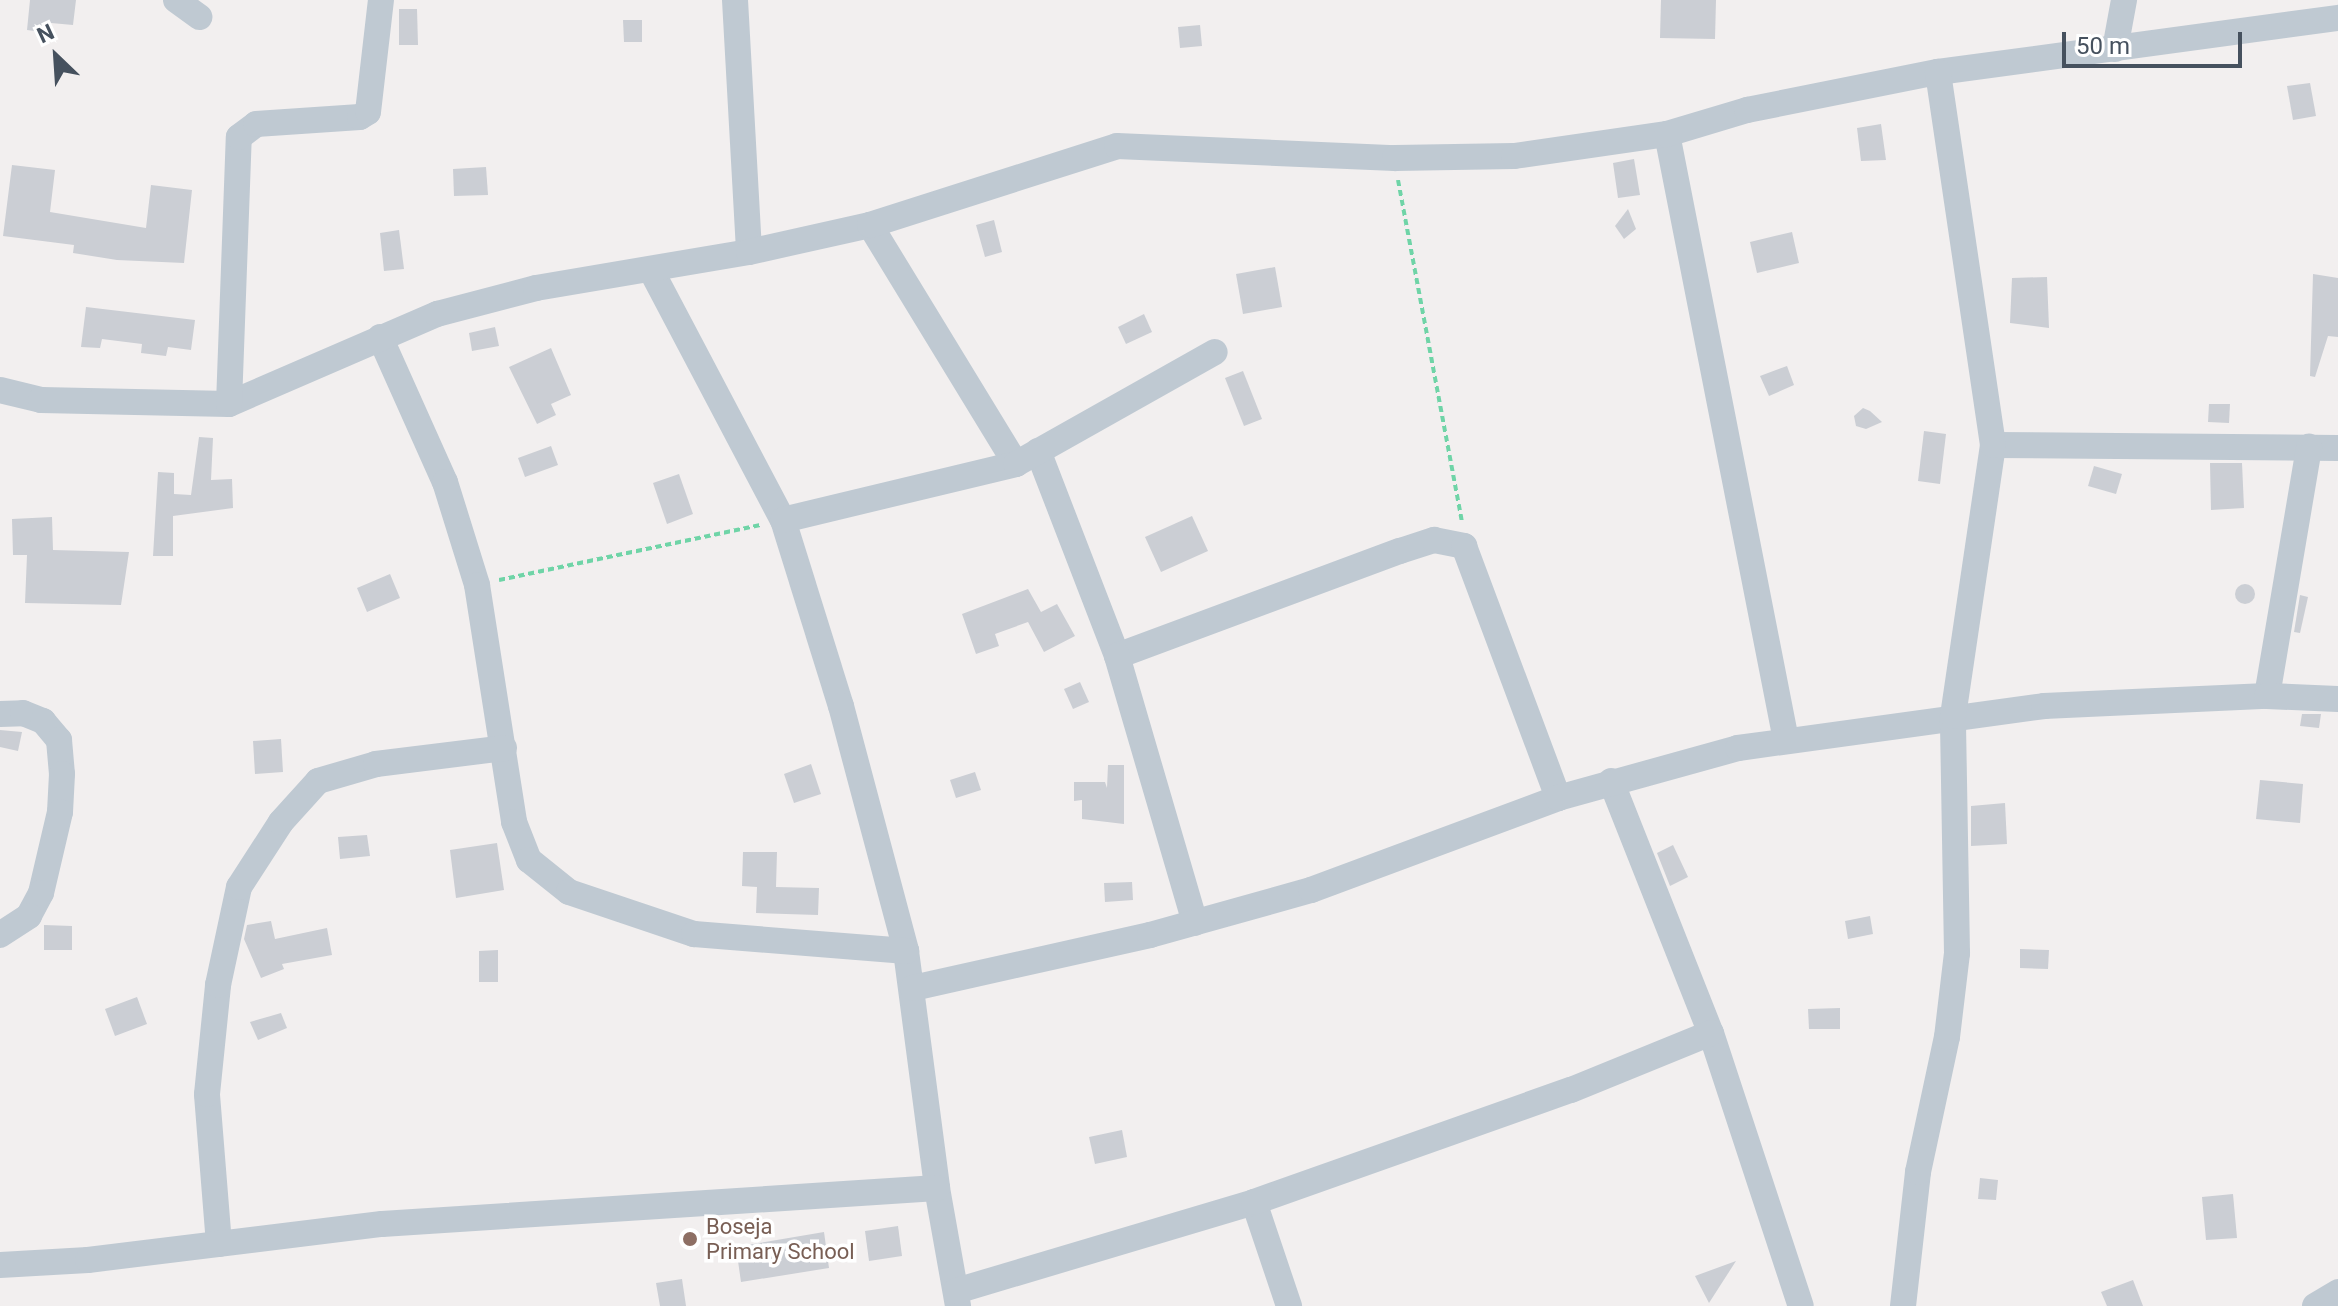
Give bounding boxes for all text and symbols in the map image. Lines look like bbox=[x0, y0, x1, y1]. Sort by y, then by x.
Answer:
north arrow bbox=[16, 16, 96, 96]
scale bar bbox=[2066, 16, 2246, 66]
text: N bbox=[33, 19, 58, 48]
text: 50 m bbox=[2076, 32, 2130, 60]
place label: Boseja Primary School bbox=[706, 1213, 855, 1264]
marker: Boseja Primary School bbox=[681, 1230, 699, 1248]

